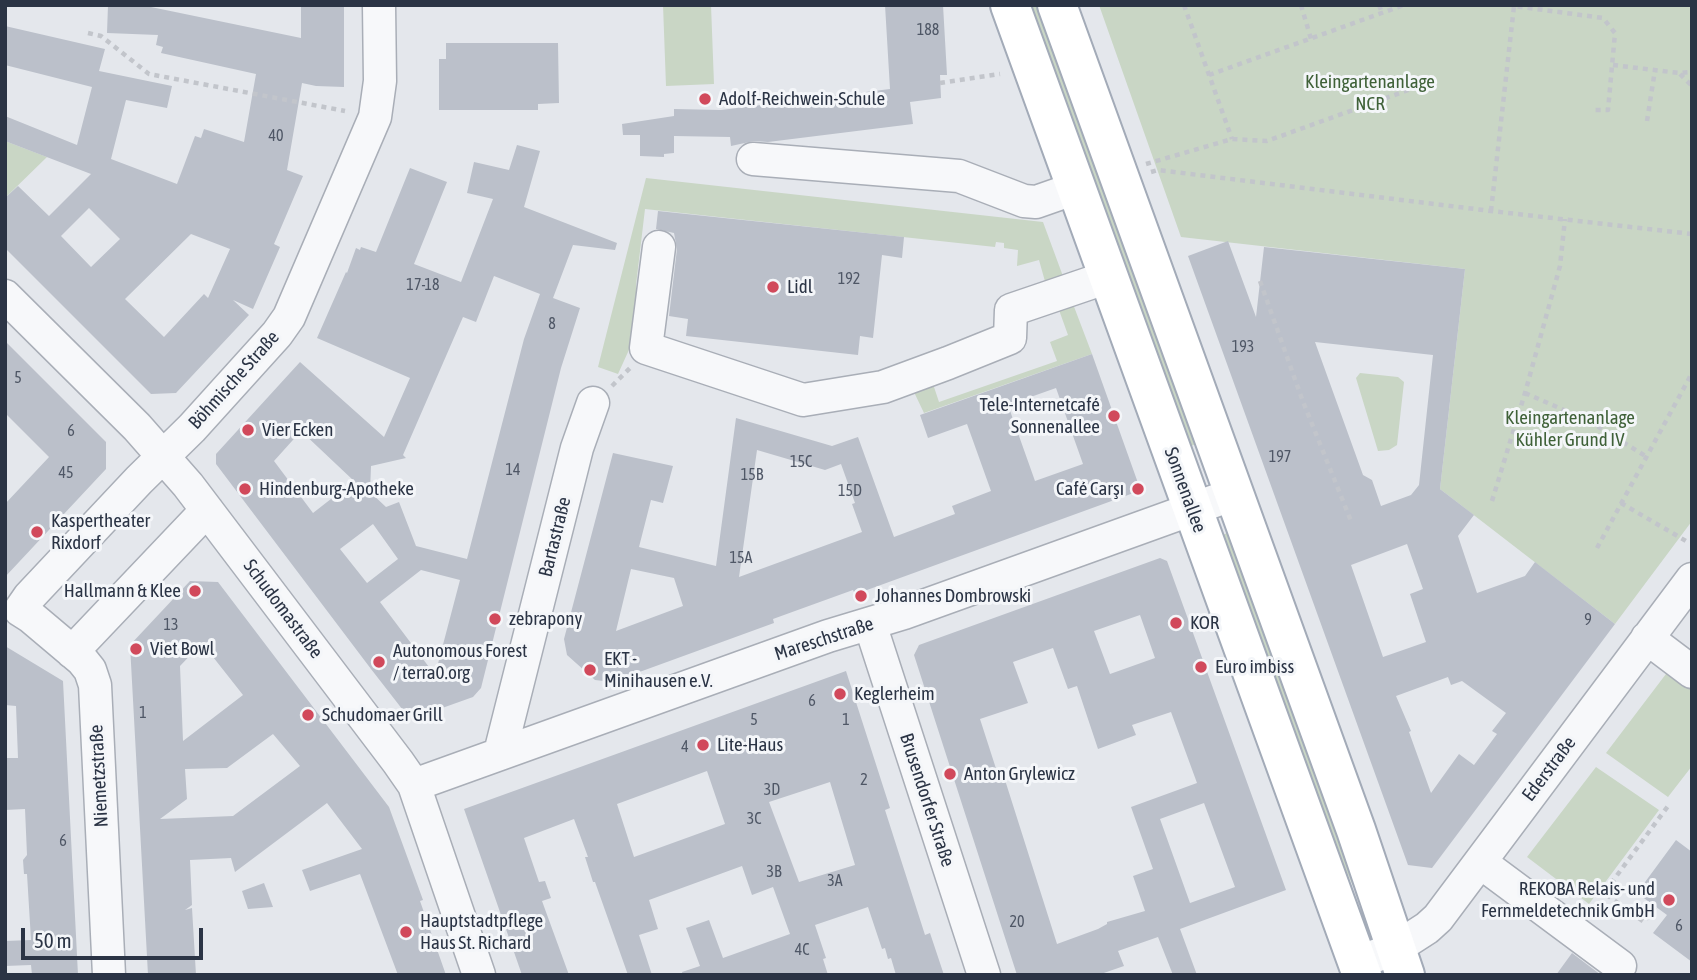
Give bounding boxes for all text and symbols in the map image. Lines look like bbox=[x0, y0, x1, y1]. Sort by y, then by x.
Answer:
house number: 188 bbox=[917, 20, 939, 40]
park label: Kleingartenanlage NCR bbox=[1305, 71, 1435, 115]
place label: Adolf-Reichwein-Schule bbox=[719, 88, 885, 110]
marker: Adolf-Reichwein-Schule bbox=[697, 91, 713, 107]
house number: 40 bbox=[268, 126, 284, 146]
house number: 192 bbox=[838, 269, 860, 289]
house number: 17-18 bbox=[406, 275, 440, 295]
place label: Lidl bbox=[787, 276, 813, 298]
marker: Lidl bbox=[765, 279, 781, 295]
house number: 8 bbox=[548, 314, 556, 334]
street label: Böhmische Straße bbox=[184, 326, 284, 434]
house number: 193 bbox=[1232, 337, 1254, 357]
house number: 5 bbox=[14, 368, 22, 388]
place label: Tele-Internetcafé Sonnenallee bbox=[980, 394, 1100, 438]
park label: Kleingartenanlage Kühler Grund IV bbox=[1505, 407, 1635, 451]
marker: Tele-Internetcafé Sonnenallee bbox=[1106, 408, 1122, 424]
place label: Vier Ecken bbox=[262, 419, 333, 441]
house number: 6 bbox=[67, 421, 75, 441]
marker: Vier Ecken bbox=[240, 422, 256, 438]
street label: Sonnenallee bbox=[1159, 444, 1211, 536]
house number: 197 bbox=[1269, 447, 1291, 467]
house number: 15C bbox=[790, 452, 812, 472]
house number: 14 bbox=[505, 460, 521, 480]
house number: 45 bbox=[58, 463, 74, 483]
house number: 15B bbox=[741, 465, 763, 485]
place label: Hindenburg-Apotheke bbox=[259, 478, 414, 500]
place label: Café Carşı bbox=[1056, 478, 1124, 500]
marker: Hindenburg-Apotheke bbox=[237, 481, 253, 497]
house number: 15D bbox=[838, 481, 862, 501]
marker: Café Carşı bbox=[1130, 481, 1146, 497]
street label: Bartastraße bbox=[534, 495, 576, 579]
place label: Kaspertheater Rixdorf bbox=[51, 510, 150, 554]
marker: Kaspertheater Rixdorf bbox=[29, 524, 45, 540]
house number: 15A bbox=[730, 548, 752, 568]
street label: Schudomastraße bbox=[238, 555, 328, 663]
place label: Hallmann & Klee bbox=[64, 580, 181, 602]
marker: Hallmann & Klee bbox=[187, 583, 203, 599]
place label: Johannes Dombrowski bbox=[875, 585, 1031, 607]
marker: Johannes Dombrowski bbox=[853, 588, 869, 604]
place label: zebrapony bbox=[509, 608, 582, 630]
house number: 9 bbox=[1584, 610, 1592, 630]
marker: zebrapony bbox=[487, 611, 503, 627]
street label: Mareschstraße bbox=[772, 612, 876, 666]
place label: KOR bbox=[1190, 612, 1219, 634]
house number: 13 bbox=[163, 615, 179, 635]
marker: KOR bbox=[1168, 615, 1184, 631]
place label: Viet Bowl bbox=[150, 638, 215, 660]
place label: Autonomous Forest / terra0.org bbox=[393, 640, 528, 684]
marker: Viet Bowl bbox=[128, 641, 144, 657]
place label: EKT - Minihausen e.V. bbox=[604, 648, 713, 692]
marker: Autonomous Forest / terra0.org bbox=[371, 654, 387, 670]
place label: Euro imbiss bbox=[1215, 656, 1294, 678]
marker: Euro imbiss bbox=[1193, 659, 1209, 675]
marker: EKT - Minihausen e.V. bbox=[582, 662, 598, 678]
place label: Keglerheim bbox=[854, 683, 935, 705]
marker: Keglerheim bbox=[832, 686, 848, 702]
house number: 6 bbox=[808, 691, 816, 711]
house number: 1 bbox=[139, 703, 147, 723]
place label: Schudomaer Grill bbox=[322, 704, 443, 726]
marker: Schudomaer Grill bbox=[300, 707, 316, 723]
house number: 5 bbox=[750, 710, 758, 730]
house number: 1 bbox=[842, 710, 850, 730]
street label: Niemetzstraße bbox=[85, 724, 113, 828]
street label: Brusendorfer Straße bbox=[895, 730, 959, 870]
street label: Ederstraße bbox=[1517, 732, 1581, 806]
place label: Lite-Haus bbox=[717, 734, 783, 756]
house number: 4 bbox=[681, 737, 689, 757]
marker: Lite-Haus bbox=[695, 737, 711, 753]
place label: Anton Grylewicz bbox=[964, 763, 1075, 785]
marker: Anton Grylewicz bbox=[942, 766, 958, 782]
house number: 2 bbox=[860, 770, 868, 790]
house number: 3D bbox=[764, 780, 780, 800]
house number: 3C bbox=[747, 809, 761, 829]
house number: 6 bbox=[59, 831, 67, 851]
house number: 3B bbox=[766, 862, 782, 882]
house number: 3A bbox=[827, 871, 843, 891]
place label: REKOBA Relais- und Fernmeldetechnik GmbH bbox=[1481, 878, 1655, 922]
marker: REKOBA Relais- und Fernmeldetechnik GmbH bbox=[1661, 892, 1677, 908]
place label: Hauptstadtpflege Haus St. Richard bbox=[420, 910, 543, 954]
house number: 20 bbox=[1009, 912, 1025, 932]
scale bar bbox=[24, 914, 206, 958]
house number: 6 bbox=[1675, 916, 1683, 936]
marker: Hauptstadtpflege Haus St. Richard bbox=[398, 924, 414, 940]
text: 50 m bbox=[34, 928, 72, 952]
house number: 4C bbox=[795, 940, 809, 960]

